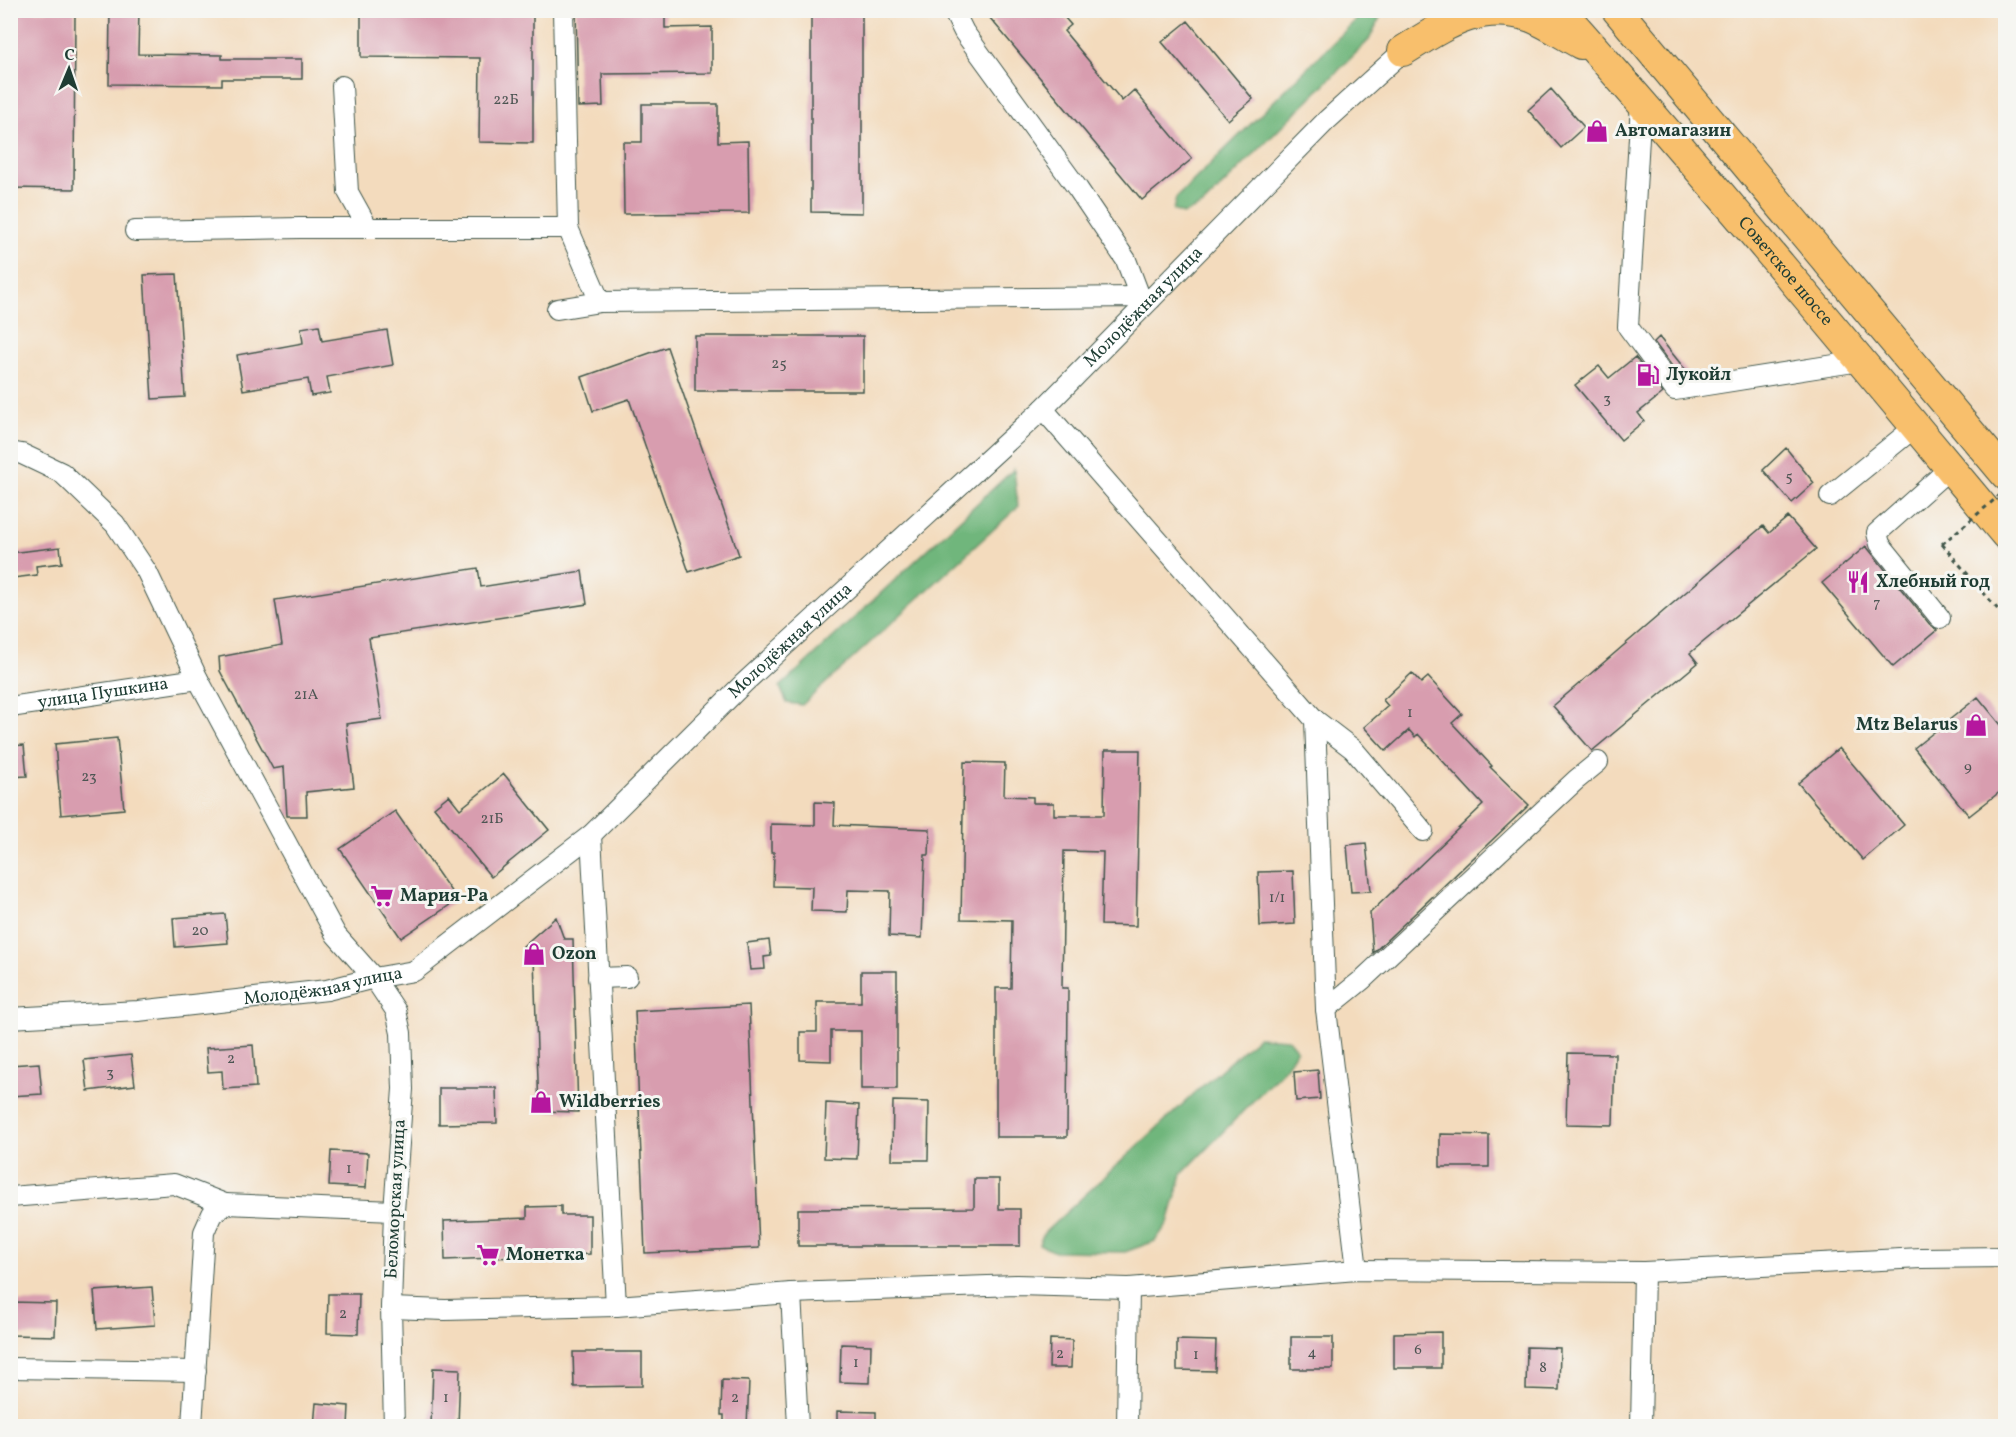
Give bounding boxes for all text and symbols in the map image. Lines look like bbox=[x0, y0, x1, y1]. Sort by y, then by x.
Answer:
north arrow bbox=[39, 39, 99, 99]
text: С bbox=[64, 45, 75, 67]
house number: 22Б bbox=[493, 90, 519, 111]
shop icon: Автомагазин bbox=[1584, 118, 1610, 144]
place label: Автомагазин bbox=[1615, 119, 1731, 144]
street label: Советское шоссе bbox=[1732, 211, 1839, 331]
street label: Молодёжная улица bbox=[1078, 241, 1209, 373]
house number: 25 bbox=[771, 354, 787, 375]
fuel station icon: Лукойл bbox=[1635, 362, 1661, 388]
place label: Лукойл bbox=[1666, 363, 1731, 388]
house number: 3 bbox=[1603, 389, 1611, 410]
house number: 5 bbox=[1785, 467, 1793, 488]
restaurant icon: Хлебный год bbox=[1845, 569, 1871, 595]
place label: Хлебный год bbox=[1876, 570, 1990, 595]
street label: Молодёжная улица bbox=[723, 577, 858, 704]
house number: 7 bbox=[1873, 593, 1881, 614]
street label: улица Пушкина bbox=[36, 671, 170, 715]
house number: 21А bbox=[294, 685, 319, 706]
house number: 1 bbox=[1407, 703, 1413, 724]
shop icon: Mtz Belarus bbox=[1963, 712, 1989, 738]
place label: Mtz Belarus bbox=[1856, 713, 1958, 738]
house number: 9 bbox=[1964, 757, 1972, 778]
house number: 23 bbox=[81, 767, 97, 788]
house number: 21Б bbox=[480, 809, 504, 830]
supermarket icon: Мария-Ра bbox=[369, 883, 395, 909]
place label: Мария-Ра bbox=[400, 884, 489, 909]
house number: 1/1 bbox=[1269, 888, 1285, 909]
house number: 20 bbox=[192, 921, 208, 942]
shop icon: Ozon bbox=[521, 941, 547, 967]
place label: Ozon bbox=[552, 942, 597, 967]
street label: Молодёжная улица bbox=[242, 961, 404, 1012]
house number: 2 bbox=[227, 1049, 235, 1070]
house number: 3 bbox=[106, 1063, 114, 1084]
shop icon: Wildberries bbox=[528, 1089, 554, 1115]
place label: Wildberries bbox=[559, 1090, 660, 1115]
street label: Беломорская улица bbox=[379, 1118, 413, 1280]
house number: 1 bbox=[346, 1159, 352, 1180]
supermarket icon: Монетка bbox=[475, 1242, 501, 1268]
place label: Монетка bbox=[506, 1243, 585, 1268]
house number: 2 bbox=[339, 1304, 347, 1325]
house number: 6 bbox=[1414, 1340, 1422, 1361]
house number: 4 bbox=[1308, 1343, 1317, 1364]
house number: 2 bbox=[1056, 1344, 1064, 1365]
house number: 1 bbox=[1193, 1345, 1199, 1366]
house number: 1 bbox=[853, 1353, 859, 1374]
house number: 8 bbox=[1539, 1358, 1547, 1379]
house number: 1 bbox=[443, 1388, 449, 1409]
house number: 2 bbox=[731, 1388, 739, 1409]

